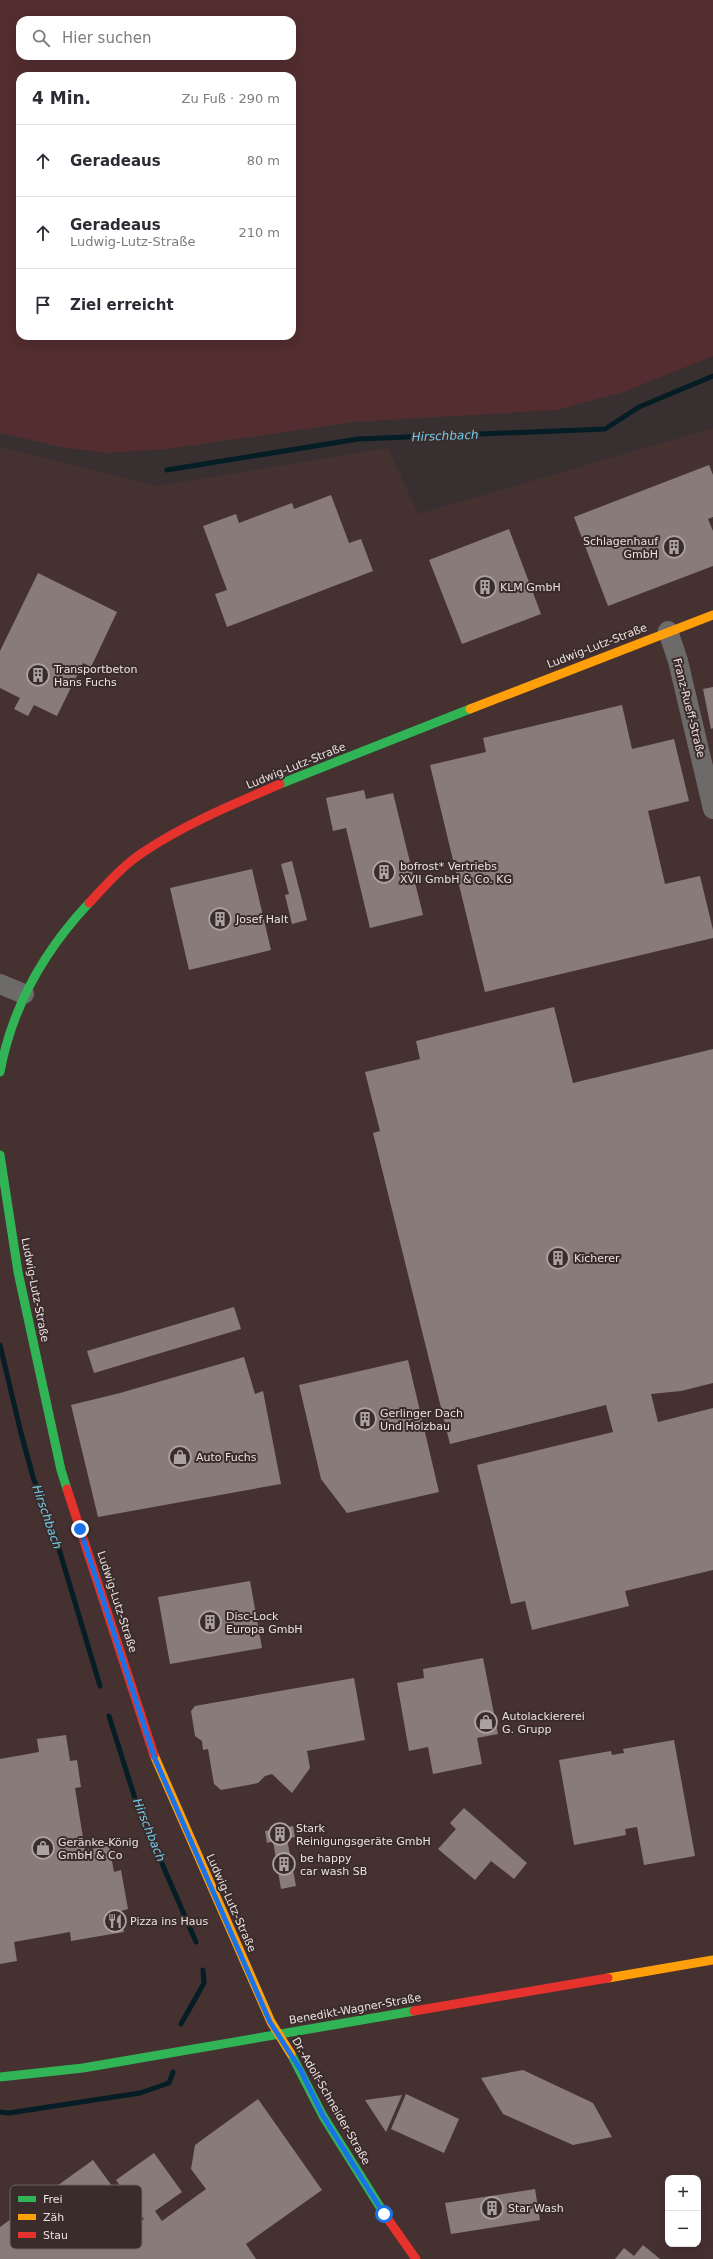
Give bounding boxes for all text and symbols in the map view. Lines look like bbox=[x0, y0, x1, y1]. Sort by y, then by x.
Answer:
search box bbox=[16, 16, 296, 60]
icon: search bbox=[30, 27, 52, 49]
text: Hier suchen bbox=[62, 29, 151, 47]
text: 4 Min. bbox=[32, 88, 91, 108]
text: Zu Fuß · 290 m bbox=[182, 91, 280, 106]
icon: ahead bbox=[32, 150, 54, 172]
text: Geradeaus bbox=[70, 152, 161, 170]
text: 80 m bbox=[247, 153, 280, 168]
text: Geradeaus bbox=[70, 216, 161, 234]
icon: ahead bbox=[32, 222, 54, 244]
text: 210 m bbox=[238, 225, 280, 240]
text: Ludwig-Lutz-Straße bbox=[70, 234, 195, 249]
icon: arrive bbox=[32, 294, 54, 316]
text: Ziel erreicht bbox=[70, 296, 174, 314]
water label: Hirschbach bbox=[411, 428, 479, 444]
building icon: Schlagenhauf GmbH bbox=[661, 534, 687, 560]
place label: Schlagenhauf GmbH bbox=[583, 535, 659, 561]
building icon: KLM GmbH bbox=[472, 574, 498, 600]
place label: KLM GmbH bbox=[500, 581, 561, 594]
street label: Ludwig-Lutz-Straße bbox=[545, 621, 649, 671]
street label: Franz-Rueff-Straße bbox=[670, 657, 708, 759]
building icon: Transportbeton Hans Fuchs bbox=[25, 662, 51, 688]
place label: Transportbeton Hans Fuchs bbox=[53, 663, 137, 689]
street label: Ludwig-Lutz-Straße bbox=[244, 740, 348, 792]
building icon: bofrost* Vertriebs XVII GmbH & Co. KG bbox=[371, 859, 397, 885]
place label: bofrost* Vertriebs XVII GmbH & Co. KG bbox=[400, 860, 512, 886]
building icon: Josef Halt bbox=[207, 906, 233, 932]
place label: Josef Halt bbox=[235, 913, 289, 926]
street label: Ludwig-Lutz-Straße bbox=[18, 1237, 52, 1344]
building icon: Kicherer bbox=[545, 1245, 571, 1271]
place label: Kicherer bbox=[574, 1252, 620, 1265]
building icon: Gerlinger Dach Und Holzbau bbox=[352, 1406, 378, 1432]
place label: Gerlinger Dach Und Holzbau bbox=[380, 1407, 463, 1433]
shop icon: Auto Fuchs bbox=[167, 1444, 193, 1470]
place label: Auto Fuchs bbox=[196, 1451, 257, 1464]
water label: Hirschbach bbox=[29, 1483, 65, 1551]
route end bbox=[71, 1520, 89, 1538]
street label: Ludwig-Lutz-Straße bbox=[94, 1550, 140, 1655]
building icon: Disc-Lock Europa GmbH bbox=[197, 1609, 223, 1635]
place label: Disc-Lock Europa GmbH bbox=[226, 1610, 303, 1636]
shop icon: Autolackiererei G. Grupp bbox=[473, 1709, 499, 1735]
place label: Autolackiererei G. Grupp bbox=[502, 1710, 585, 1736]
water label: Hirschbach bbox=[130, 1796, 168, 1864]
building icon: Stark Reinigungsgeräte GmbH bbox=[267, 1821, 293, 1847]
place label: Stark Reinigungsgeräte GmbH bbox=[296, 1822, 431, 1848]
shop icon: Geränke-König GmbH & Co bbox=[30, 1835, 56, 1861]
place label: Geränke-König GmbH & Co bbox=[58, 1836, 139, 1862]
building icon: be happy car wash SB bbox=[271, 1851, 297, 1877]
street label: Ludwig-Lutz-Straße bbox=[203, 1852, 259, 1954]
place label: be happy car wash SB bbox=[300, 1852, 367, 1878]
restaurant icon: Pizza ins Haus bbox=[102, 1908, 128, 1934]
place label: Pizza ins Haus bbox=[130, 1915, 208, 1928]
street label: Benedikt-Wagner-Straße bbox=[288, 1991, 422, 2027]
street label: Dr.-Adolf-Schneider-Straße bbox=[289, 2035, 373, 2167]
map controls bbox=[665, 2175, 701, 2247]
button: + bbox=[665, 2175, 701, 2211]
legend bbox=[10, 2185, 142, 2249]
text: Frei bbox=[43, 2193, 63, 2206]
building icon: Star Wash bbox=[479, 2195, 505, 2221]
place label: Star Wash bbox=[508, 2202, 564, 2215]
route start bbox=[375, 2205, 393, 2223]
text: Zäh bbox=[43, 2211, 64, 2224]
button: − bbox=[665, 2211, 701, 2247]
text: Stau bbox=[43, 2229, 68, 2242]

